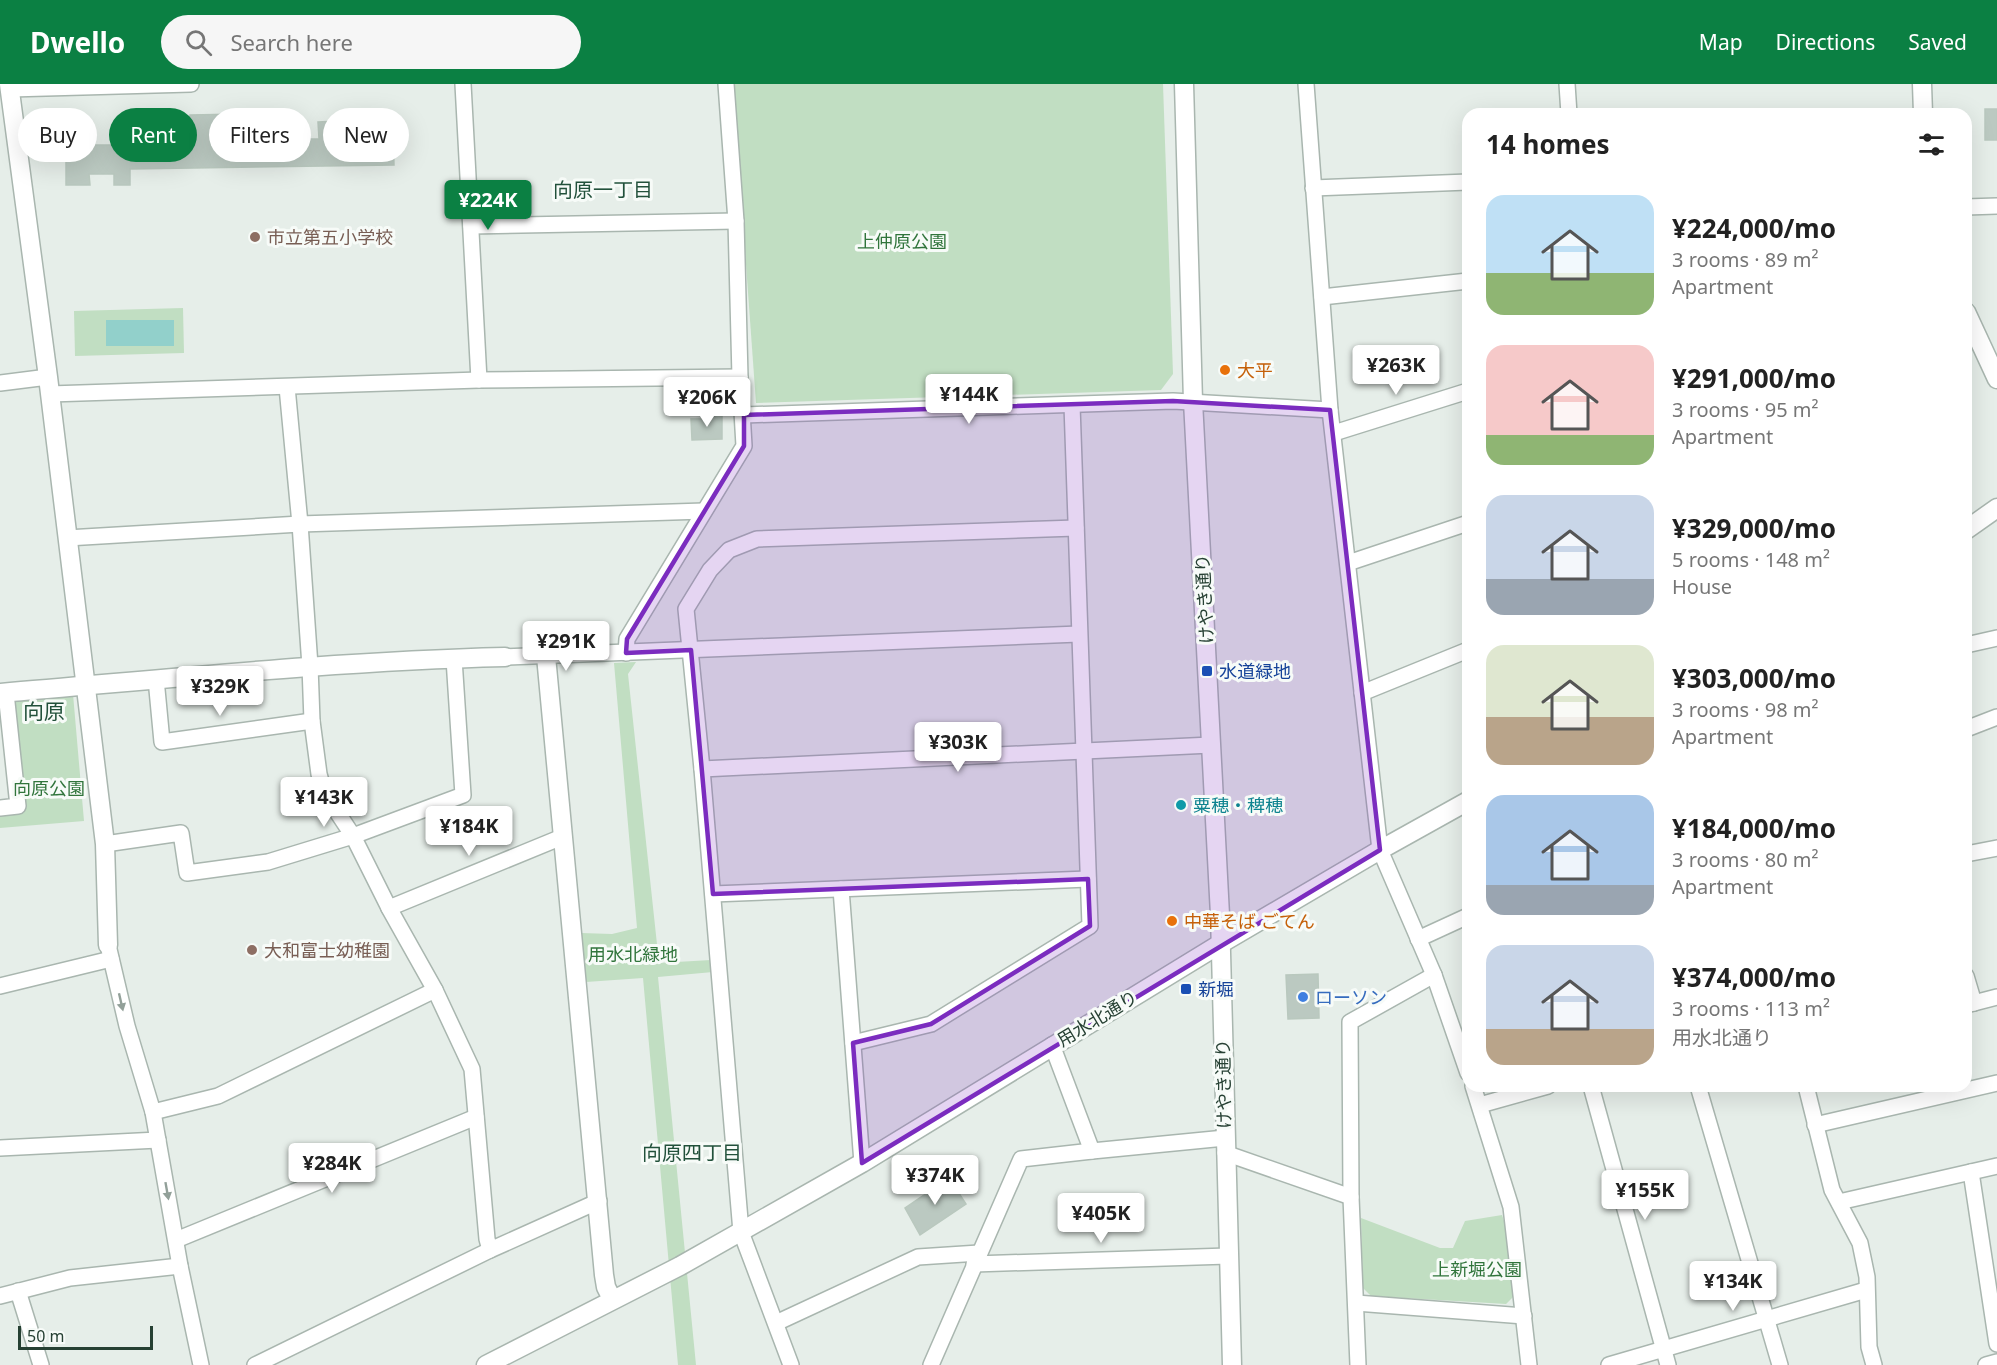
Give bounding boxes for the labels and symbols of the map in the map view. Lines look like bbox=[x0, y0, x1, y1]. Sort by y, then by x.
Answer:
district label: 向原一丁目 bbox=[553, 176, 653, 203]
pin: ¥224K bbox=[446, 180, 530, 231]
place label: 市立第五小学校 bbox=[267, 225, 393, 249]
park label: 上仲原公園 bbox=[857, 229, 947, 253]
marker: 市立第五小学校 bbox=[248, 230, 262, 244]
pin: ¥263K bbox=[1354, 345, 1438, 396]
place label: 大平 bbox=[1237, 358, 1273, 382]
marker: 大平 bbox=[1218, 363, 1232, 377]
pin: ¥144K bbox=[927, 374, 1011, 425]
pin: ¥206K bbox=[665, 377, 749, 428]
street label: けやき通り bbox=[1190, 553, 1218, 645]
pin: ¥291K bbox=[524, 621, 608, 672]
place label: 水道緑地 bbox=[1219, 659, 1291, 683]
marker: 水道緑地 bbox=[1200, 664, 1214, 678]
pin: ¥329K bbox=[178, 666, 262, 717]
district label: 向原 bbox=[23, 697, 65, 725]
pin: ¥303K bbox=[916, 722, 1000, 773]
park label: 向原公園 bbox=[13, 776, 85, 800]
pin: ¥143K bbox=[282, 777, 366, 828]
place label: 粟穂・稗穂 bbox=[1193, 793, 1283, 817]
marker: 粟穂・稗穂 bbox=[1174, 798, 1188, 812]
pin: ¥184K bbox=[427, 806, 511, 857]
place label: 中華そば ごてん bbox=[1184, 909, 1315, 933]
marker: 中華そば ごてん bbox=[1165, 914, 1179, 928]
place label: 大和富士幼稚園 bbox=[264, 938, 390, 962]
park label: 用水北緑地 bbox=[588, 942, 678, 966]
marker: 大和富士幼稚園 bbox=[245, 943, 259, 957]
place label: 新堀 bbox=[1198, 977, 1234, 1001]
marker: 新堀 bbox=[1179, 982, 1193, 996]
street label: 用水北通り bbox=[1052, 985, 1142, 1051]
place label: ローソン bbox=[1315, 985, 1387, 1009]
marker: ローソン bbox=[1296, 990, 1310, 1004]
one-way arrow bbox=[116, 993, 126, 1011]
street label: けやき通り bbox=[1210, 1039, 1236, 1129]
district label: 向原四丁目 bbox=[642, 1139, 742, 1166]
pin: ¥284K bbox=[290, 1143, 374, 1194]
pin: ¥374K bbox=[893, 1155, 977, 1206]
pin: ¥155K bbox=[1603, 1170, 1687, 1221]
one-way arrow bbox=[163, 1182, 172, 1201]
pin: ¥405K bbox=[1059, 1193, 1143, 1244]
park label: 上新堀公園 bbox=[1432, 1257, 1522, 1281]
pin: ¥134K bbox=[1691, 1261, 1775, 1312]
scale bar bbox=[18, 1323, 153, 1350]

